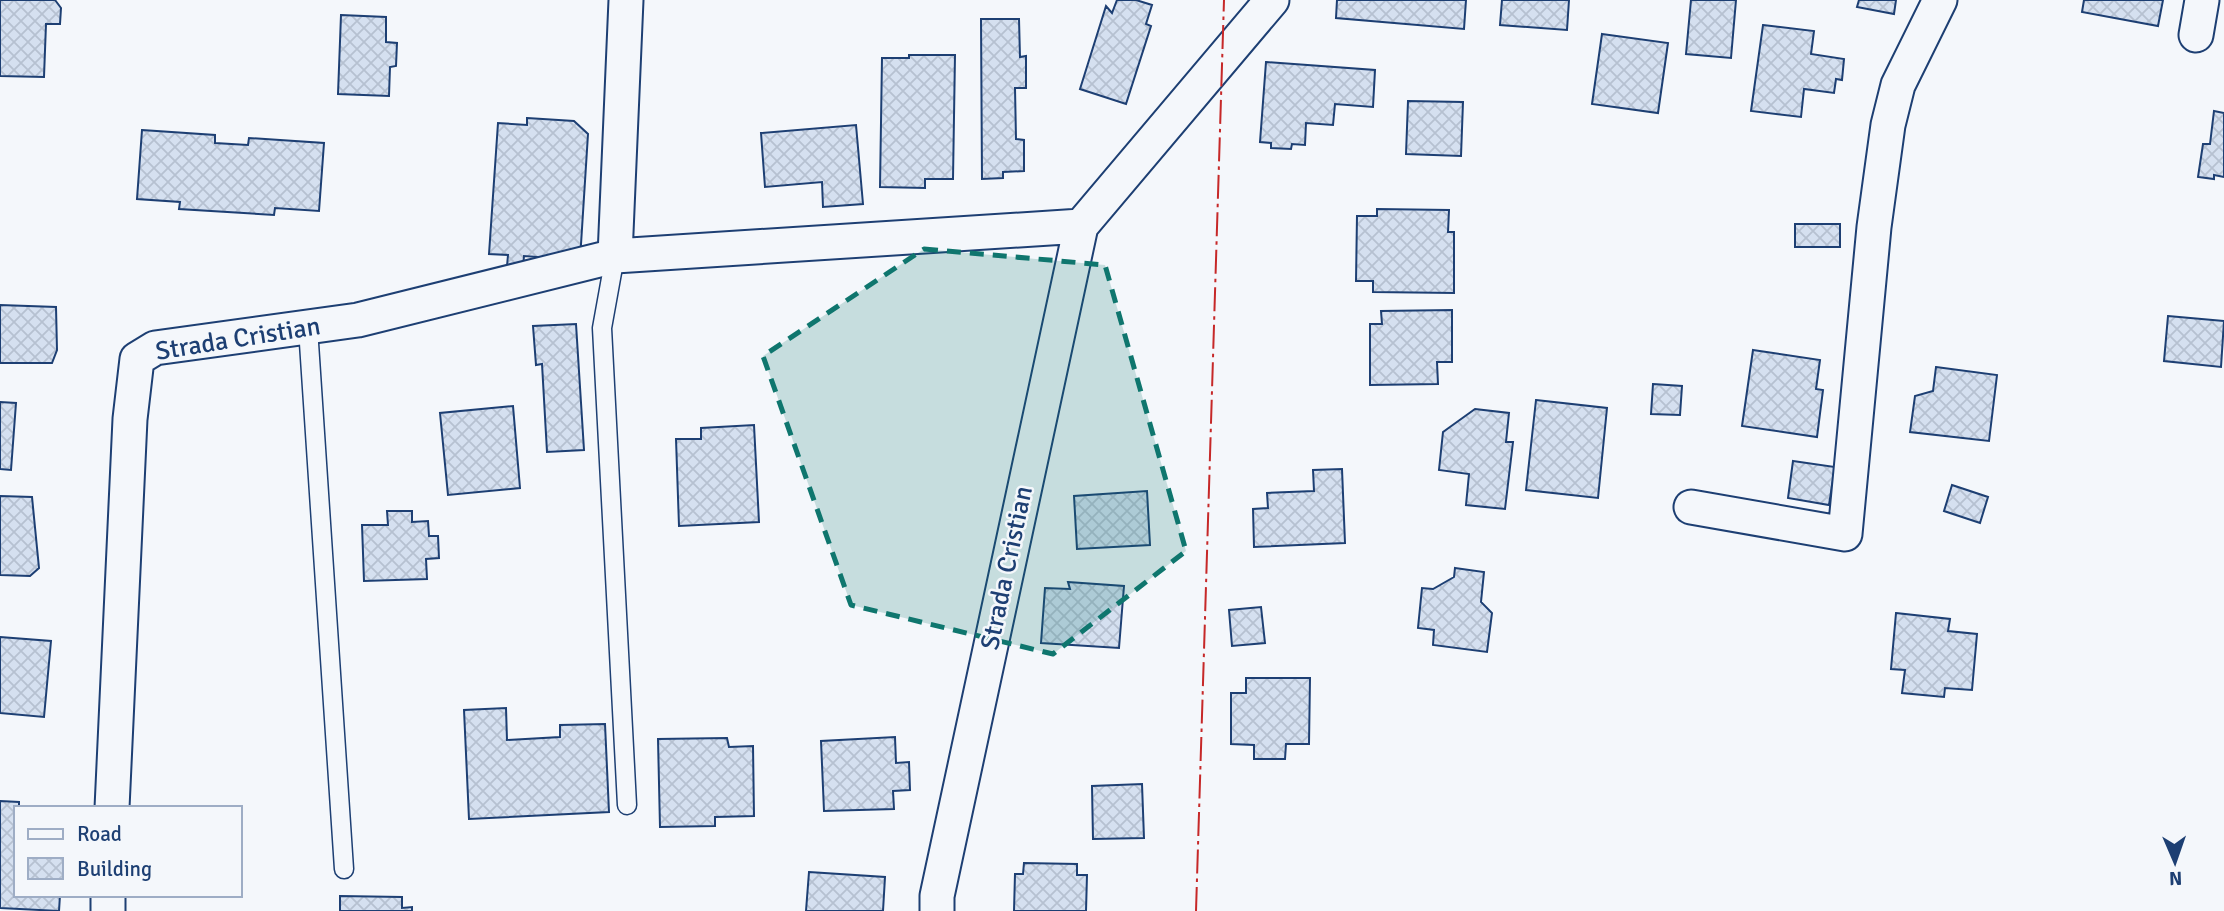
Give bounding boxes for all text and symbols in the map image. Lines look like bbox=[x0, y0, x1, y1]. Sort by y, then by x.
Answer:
street label: Strada Cristian bbox=[153, 310, 323, 368]
street label: Strada Cristian bbox=[974, 483, 1040, 653]
legend bbox=[14, 806, 242, 897]
text: Road bbox=[77, 821, 122, 847]
north arrow bbox=[2140, 827, 2210, 897]
text: Building bbox=[77, 856, 152, 882]
text: N bbox=[2169, 866, 2183, 890]

